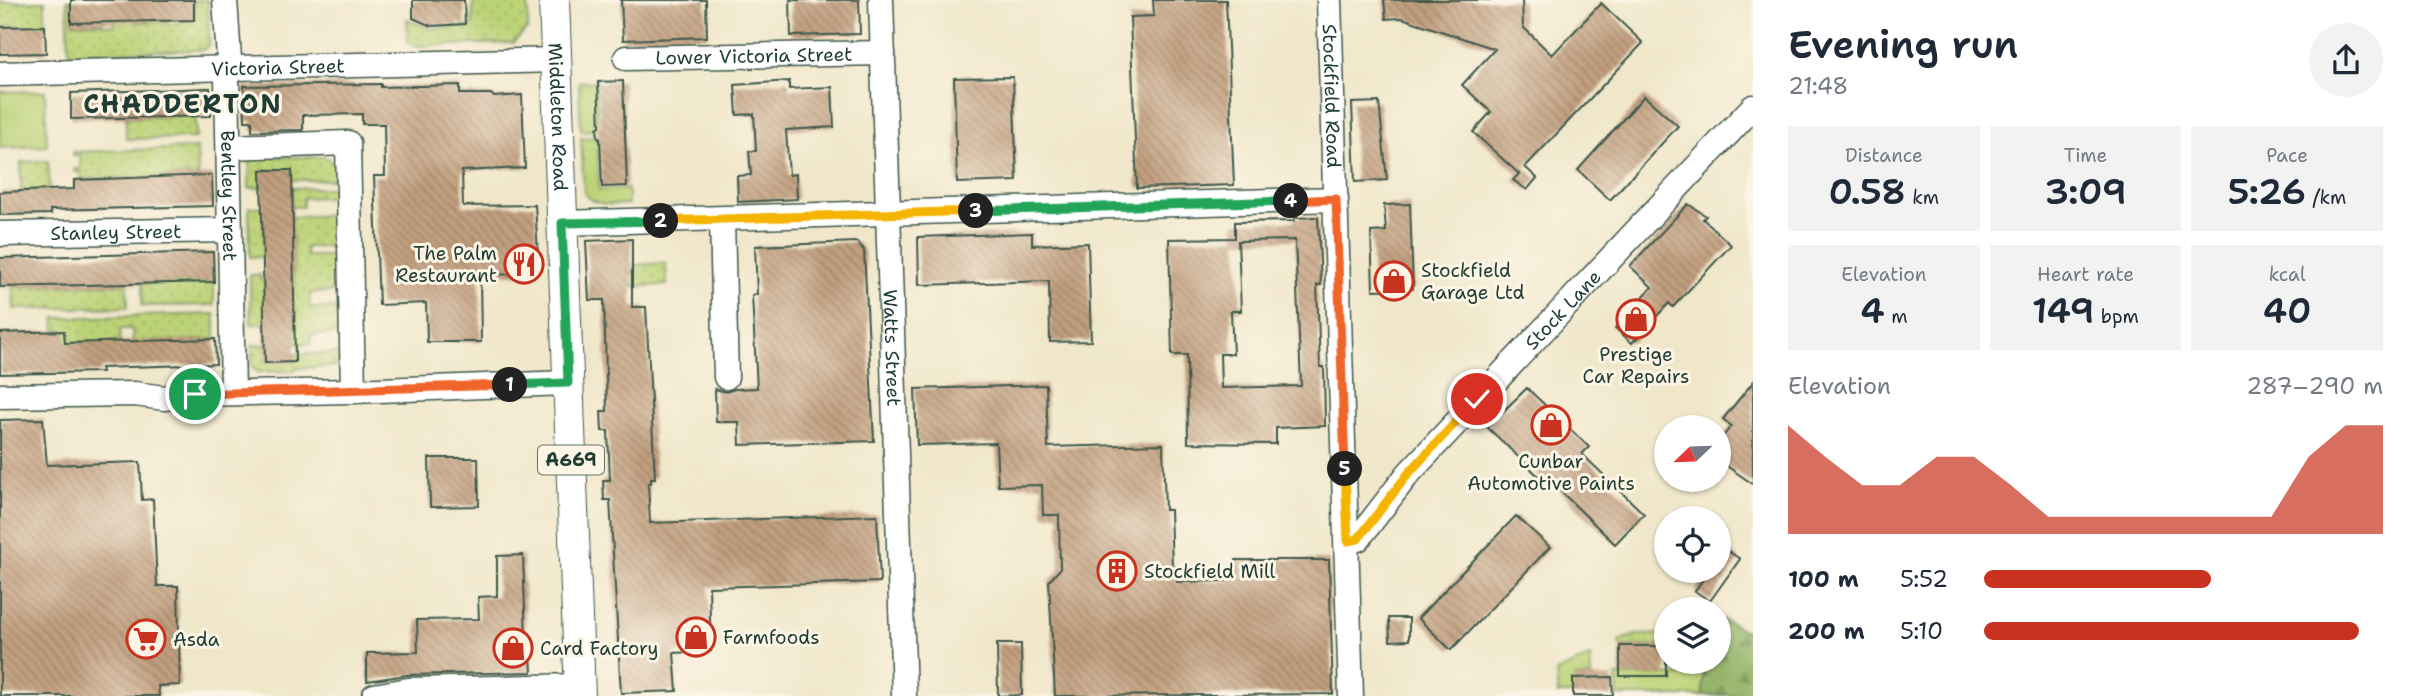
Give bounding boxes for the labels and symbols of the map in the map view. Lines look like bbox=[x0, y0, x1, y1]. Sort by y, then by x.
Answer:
street label: Stockfield Road bbox=[1317, 23, 1347, 168]
street label: Lower Victoria Street bbox=[655, 41, 853, 70]
street label: Middleton Road bbox=[543, 42, 574, 192]
street label: Victoria Street bbox=[211, 53, 345, 81]
district label: CHADDERTON bbox=[83, 86, 283, 121]
street label: Bentley Street bbox=[215, 130, 243, 261]
pin: 4 bbox=[1274, 184, 1308, 218]
pin: 3 bbox=[958, 194, 993, 228]
pin: 2 bbox=[644, 204, 678, 238]
street label: Stanley Street bbox=[50, 218, 182, 246]
place label: The Palm Restaurant bbox=[395, 241, 497, 288]
restaurant icon: The Palm Restaurant bbox=[503, 243, 545, 285]
place label: Stockfield Garage Ltd bbox=[1421, 258, 1525, 305]
shop icon: Stockfield Garage Ltd bbox=[1373, 260, 1415, 302]
street label: Stock Lane bbox=[1519, 264, 1606, 355]
street label: Watts Street bbox=[878, 289, 907, 407]
shop icon: Prestige Car Repairs bbox=[1615, 298, 1657, 340]
place label: Prestige Car Repairs bbox=[1583, 342, 1689, 389]
pin bbox=[165, 364, 225, 424]
pin: 1 bbox=[492, 368, 528, 402]
pin bbox=[1447, 369, 1507, 429]
shop icon: Cunbar Automotive Paints bbox=[1530, 404, 1572, 446]
north arrow bbox=[1654, 415, 1731, 492]
road number: A669 bbox=[538, 446, 604, 474]
place label: Cunbar Automotive Paints bbox=[1467, 449, 1635, 496]
pin: 5 bbox=[1328, 452, 1362, 486]
building icon: Stockfield Mill bbox=[1096, 550, 1138, 592]
place label: Stockfield Mill bbox=[1144, 559, 1276, 584]
shop icon: Farmfoods bbox=[675, 616, 717, 658]
supermarket icon: Asda bbox=[125, 618, 167, 660]
place label: Farmfoods bbox=[723, 625, 820, 650]
place label: Asda bbox=[173, 627, 220, 652]
shop icon: Card Factory bbox=[492, 627, 534, 669]
place label: Card Factory bbox=[540, 636, 659, 661]

